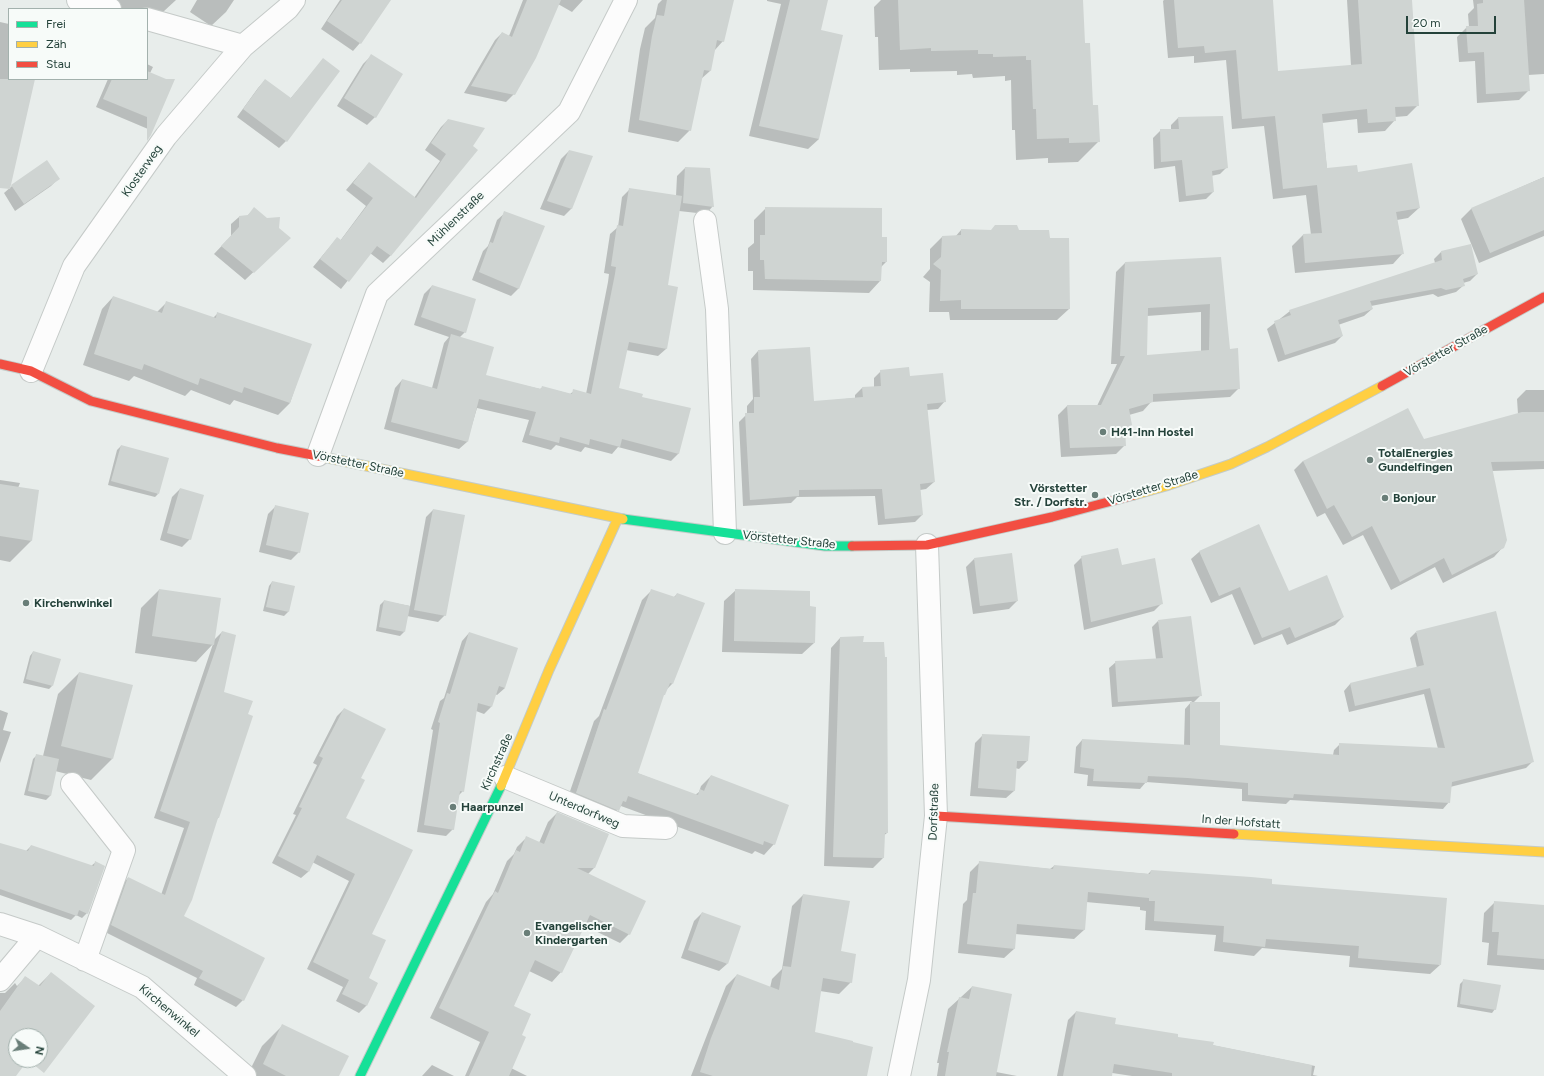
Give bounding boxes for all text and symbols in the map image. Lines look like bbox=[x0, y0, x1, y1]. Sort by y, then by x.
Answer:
legend bbox=[8, 8, 148, 80]
scale bar bbox=[1408, 8, 1498, 34]
text: 20 m bbox=[1413, 16, 1441, 30]
text: Frei bbox=[46, 17, 66, 31]
text: Zäh bbox=[46, 37, 67, 51]
text: Stau bbox=[46, 57, 71, 71]
street label: Klosterweg bbox=[119, 142, 165, 200]
street label: Mühlenstraße bbox=[425, 188, 487, 250]
street label: Vörstetter Straße bbox=[1402, 322, 1490, 380]
place label: H41-Inn Hostel bbox=[1111, 425, 1193, 439]
marker: H41-Inn Hostel bbox=[1098, 427, 1108, 437]
place label: TotalEnergies Gundelfingen bbox=[1378, 446, 1453, 474]
street label: Vörstetter Straße bbox=[311, 447, 405, 481]
marker: TotalEnergies Gundelfingen bbox=[1365, 455, 1375, 465]
street label: Vörstetter Straße bbox=[1106, 467, 1200, 509]
place label: Vörstetter Str. / Dorfstr. bbox=[1014, 481, 1087, 509]
marker: Vörstetter Str. / Dorfstr. bbox=[1090, 490, 1100, 500]
place label: Bonjour bbox=[1393, 491, 1436, 505]
marker: Bonjour bbox=[1380, 493, 1390, 503]
street label: Vörstetter Straße bbox=[742, 528, 836, 552]
place label: Kirchenwinkel bbox=[34, 596, 112, 610]
marker: Kirchenwinkel bbox=[21, 598, 31, 608]
street label: Kirchstraße bbox=[478, 731, 516, 793]
street label: Dorfstraße bbox=[926, 783, 942, 841]
street label: Unterdorfweg bbox=[546, 789, 622, 831]
place label: Haarpunzel bbox=[461, 800, 524, 814]
marker: Haarpunzel bbox=[448, 802, 458, 812]
street label: In der Hofstatt bbox=[1201, 812, 1281, 832]
place label: Evangelischer Kindergarten bbox=[535, 919, 612, 947]
marker: Evangelischer Kindergarten bbox=[522, 928, 532, 938]
street label: Kirchenwinkel bbox=[136, 982, 202, 1040]
north arrow bbox=[8, 1028, 48, 1068]
text: N bbox=[32, 1045, 46, 1056]

